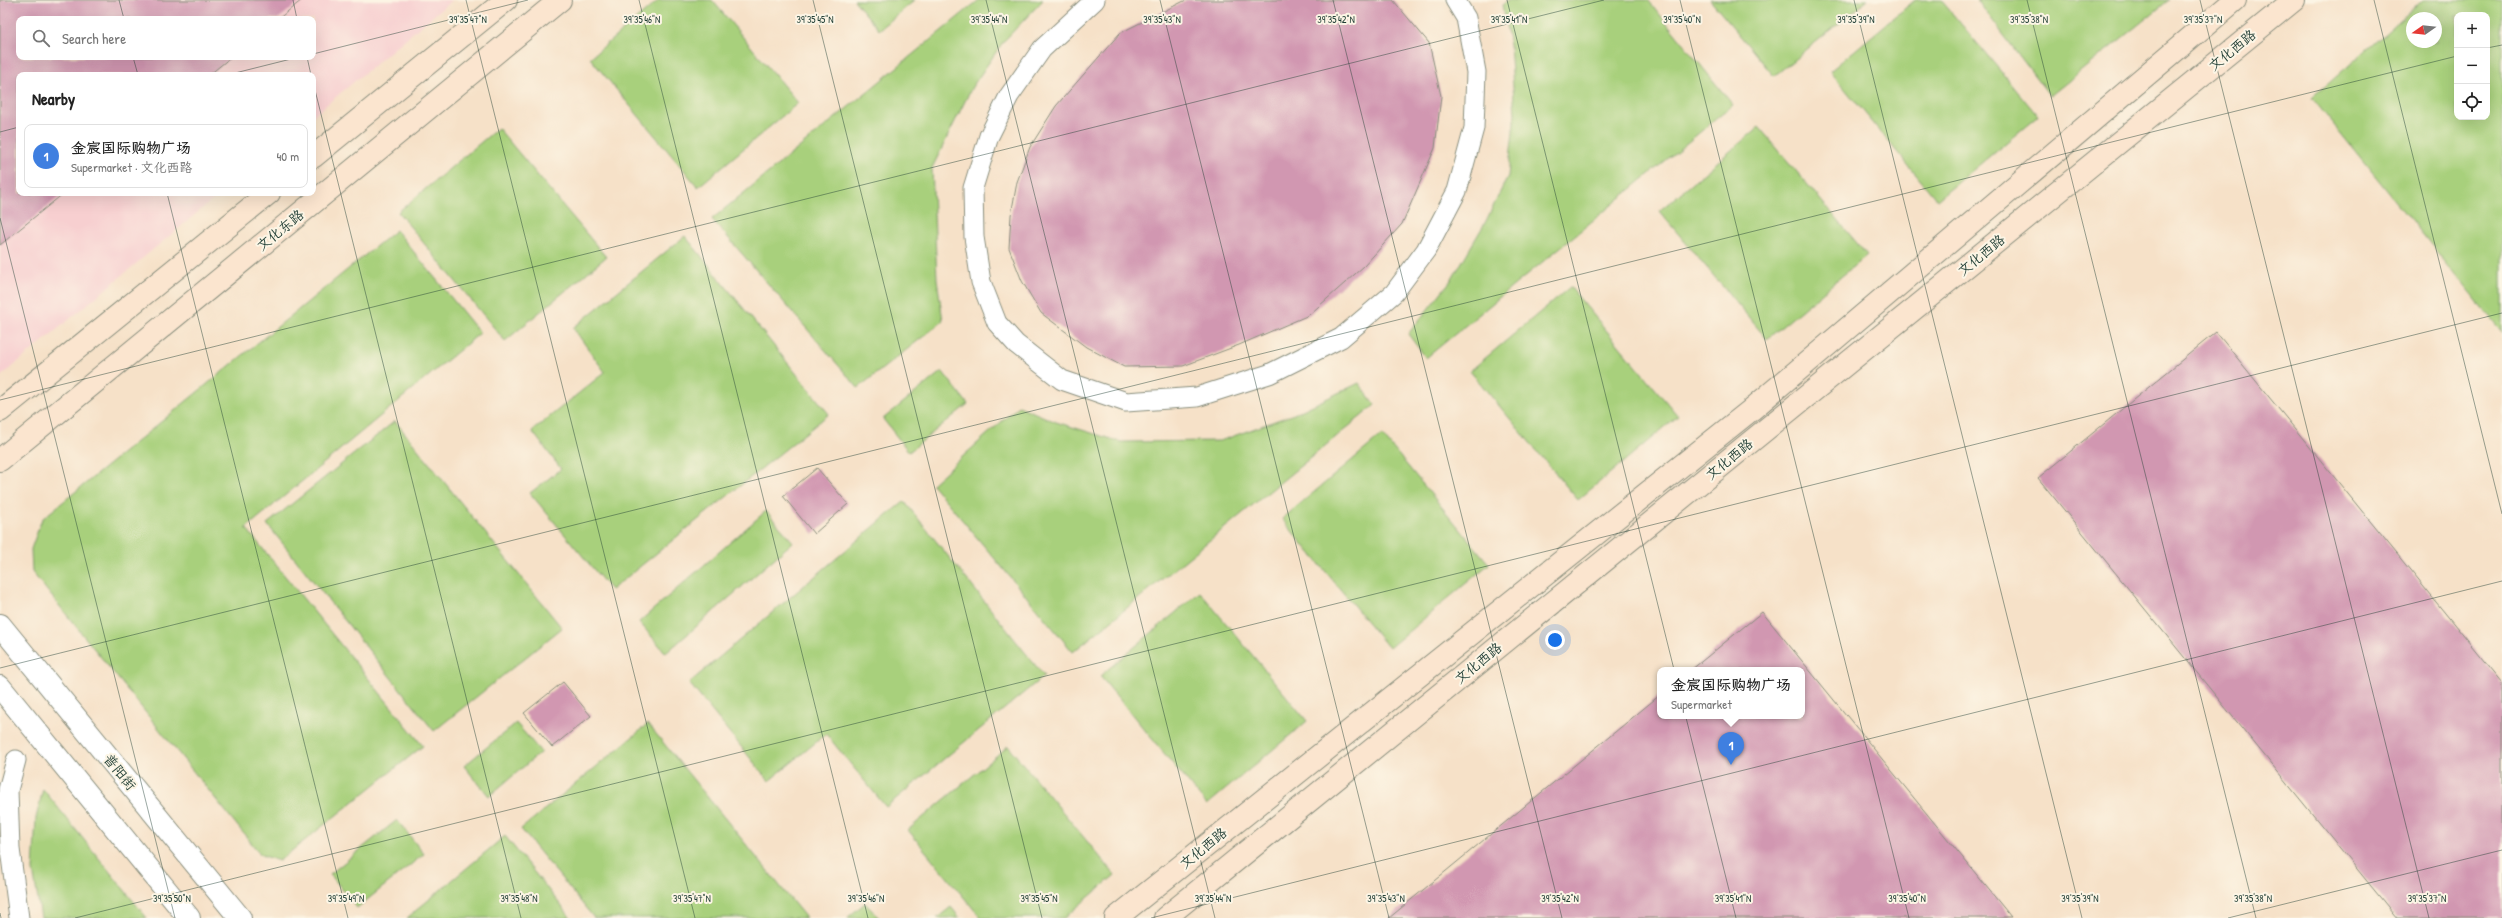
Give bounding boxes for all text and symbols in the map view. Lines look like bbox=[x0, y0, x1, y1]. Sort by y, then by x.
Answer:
north arrow bbox=[2406, 12, 2442, 48]
map controls bbox=[2454, 12, 2490, 120]
button: + bbox=[2454, 12, 2490, 48]
text: 39°35'47"N bbox=[449, 13, 487, 26]
text: 39°35'46"N bbox=[624, 13, 660, 26]
text: 39°35'45"N bbox=[796, 13, 834, 26]
text: 39°35'44"N bbox=[971, 13, 1007, 26]
text: 39°35'43"N bbox=[1143, 13, 1181, 26]
text: 39°35'42"N bbox=[1317, 13, 1355, 26]
text: 39°35'41"N bbox=[1491, 13, 1527, 26]
text: 39°35'40"N bbox=[1663, 13, 1701, 26]
text: 39°35'39"N bbox=[1837, 13, 1875, 26]
text: 39°35'38"N bbox=[2010, 13, 2048, 26]
text: 39°35'37"N bbox=[2184, 13, 2222, 26]
search box bbox=[16, 16, 316, 60]
street label: 文化西路 bbox=[2204, 25, 2259, 75]
icon: search bbox=[30, 27, 52, 49]
text: Search here bbox=[62, 28, 126, 49]
button: − bbox=[2454, 48, 2490, 84]
button: locate bbox=[2454, 84, 2490, 120]
text: Nearby bbox=[32, 87, 75, 110]
text: 金宸国际购物广场 bbox=[71, 137, 191, 158]
text: 1 bbox=[44, 147, 48, 165]
text: 40 m bbox=[276, 147, 299, 165]
text: Supermarket · 文化西路 bbox=[71, 158, 192, 176]
street label: 文化东路 bbox=[252, 205, 307, 255]
street label: 文化西路 bbox=[1953, 230, 2008, 280]
street label: 文化西路 bbox=[1701, 434, 1756, 484]
your location bbox=[1545, 630, 1565, 650]
street label: 文化西路 bbox=[1450, 638, 1505, 688]
popup bbox=[1657, 667, 1805, 719]
text: 金宸国际购物广场 bbox=[1671, 674, 1791, 695]
text: Supermarket bbox=[1671, 695, 1732, 713]
pin: 1 bbox=[1718, 732, 1744, 765]
street label: 普阳街 bbox=[100, 749, 141, 794]
street label: 文化西路 bbox=[1175, 823, 1230, 873]
text: 39°35'50"N bbox=[153, 892, 191, 905]
text: 39°35'49"N bbox=[328, 892, 364, 905]
text: 39°35'48"N bbox=[500, 892, 538, 905]
text: 39°35'47"N bbox=[673, 892, 711, 905]
text: 39°35'46"N bbox=[848, 892, 884, 905]
text: 39°35'45"N bbox=[1020, 892, 1058, 905]
text: 39°35'44"N bbox=[1195, 892, 1231, 905]
text: 39°35'43"N bbox=[1367, 892, 1405, 905]
text: 39°35'42"N bbox=[1541, 892, 1579, 905]
text: 39°35'41"N bbox=[1715, 892, 1751, 905]
text: 39°35'40"N bbox=[1888, 892, 1926, 905]
text: 39°35'39"N bbox=[2061, 892, 2099, 905]
text: 39°35'38"N bbox=[2234, 892, 2272, 905]
text: 39°35'37"N bbox=[2408, 892, 2446, 905]

